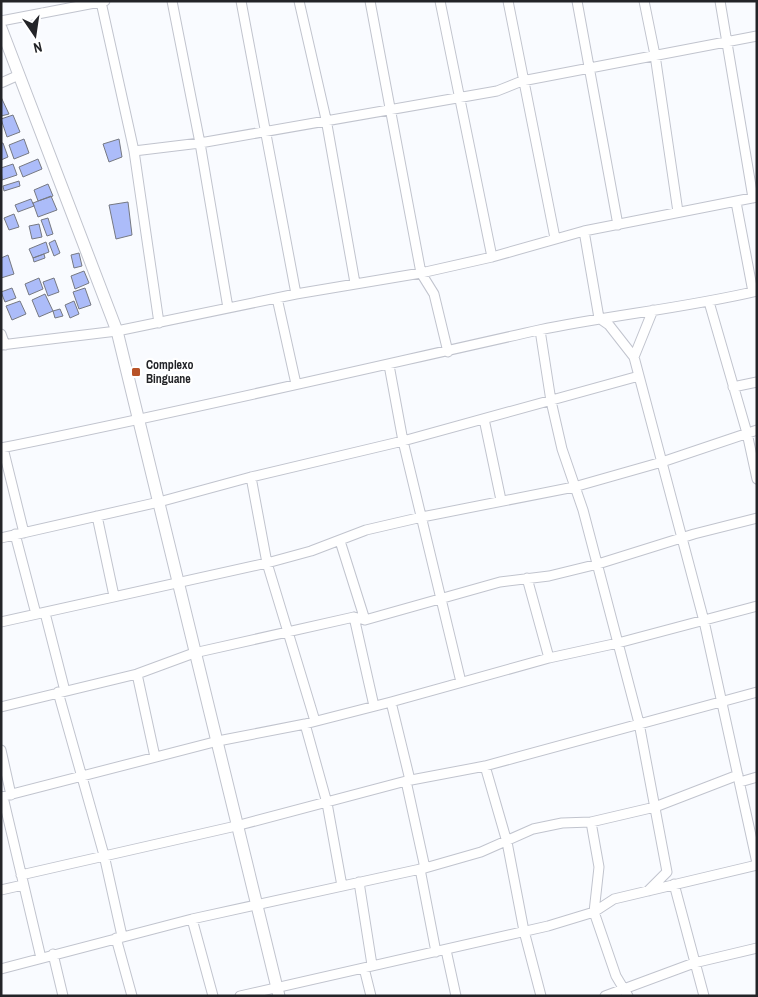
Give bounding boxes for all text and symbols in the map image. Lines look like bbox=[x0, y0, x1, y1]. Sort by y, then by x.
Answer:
north arrow bbox=[10, 10, 60, 60]
text: N bbox=[32, 38, 44, 57]
place label: Complexo Binguane bbox=[146, 357, 194, 387]
marker: Complexo Binguane bbox=[130, 366, 142, 378]

